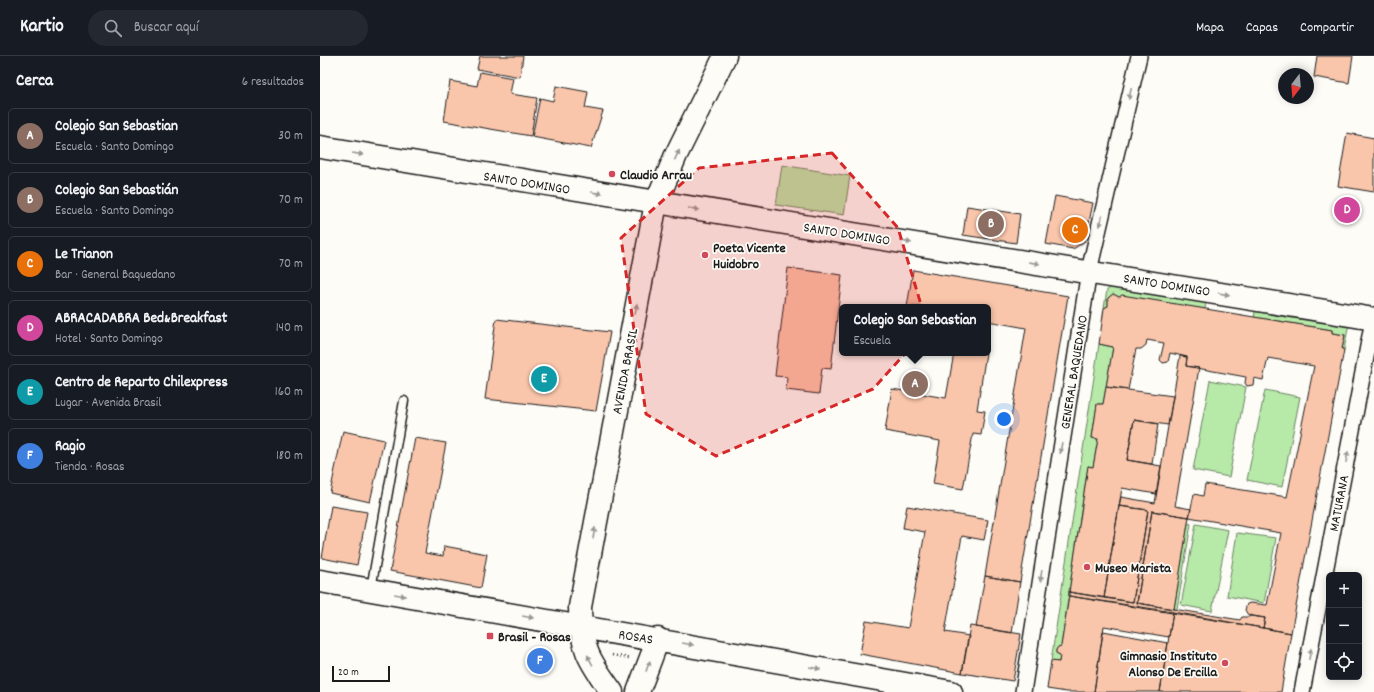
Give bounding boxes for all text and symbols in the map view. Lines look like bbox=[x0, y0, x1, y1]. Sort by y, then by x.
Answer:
search box bbox=[88, 10, 368, 46]
text: Kartio bbox=[20, 14, 64, 41]
icon: search bbox=[102, 17, 124, 39]
text: Buscar aquí bbox=[134, 17, 199, 39]
text: Mapa bbox=[1196, 18, 1224, 38]
text: Capas bbox=[1246, 18, 1278, 38]
text: Compartir bbox=[1300, 18, 1354, 38]
north arrow bbox=[1278, 68, 1314, 104]
text: Cerca bbox=[16, 70, 53, 94]
text: 6 resultados bbox=[242, 73, 304, 92]
one-way arrow bbox=[1127, 88, 1133, 100]
text: Colegio San Sebastian bbox=[55, 116, 178, 138]
text: A bbox=[26, 127, 34, 146]
text: 30 m bbox=[278, 127, 303, 146]
text: Escuela · Santo Domingo bbox=[55, 138, 174, 157]
one-way arrow bbox=[674, 149, 680, 160]
one-way arrow bbox=[352, 151, 365, 157]
place label: Claudio Arrau bbox=[620, 166, 692, 186]
street label: SANTO DOMINGO bbox=[482, 167, 571, 201]
marker: Claudio Arrau bbox=[607, 169, 617, 179]
text: Colegio San Sebastián bbox=[55, 180, 178, 202]
text: B bbox=[27, 191, 33, 210]
text: 70 m bbox=[279, 191, 303, 210]
one-way arrow bbox=[591, 191, 603, 197]
pin: D bbox=[1334, 195, 1360, 225]
text: Escuela · Santo Domingo bbox=[55, 202, 174, 221]
one-way arrow bbox=[688, 206, 701, 212]
pin: B bbox=[978, 209, 1004, 239]
pin: C bbox=[1062, 215, 1088, 245]
one-way arrow bbox=[1098, 215, 1104, 227]
street label: SANTO DOMINGO bbox=[802, 218, 891, 252]
place label: Poeta Vicente Huidobro bbox=[713, 239, 786, 275]
one-way arrow bbox=[900, 239, 912, 245]
text: Le Trianon bbox=[55, 244, 113, 266]
marker: Poeta Vicente Huidobro bbox=[700, 250, 710, 260]
text: C bbox=[27, 255, 33, 274]
text: 70 m bbox=[279, 255, 303, 274]
one-way arrow bbox=[1028, 260, 1040, 266]
text: Bar · General Baquedano bbox=[55, 266, 175, 285]
street label: SANTO DOMINGO bbox=[1122, 269, 1211, 303]
one-way arrow bbox=[1218, 291, 1231, 297]
one-way arrow bbox=[633, 303, 639, 315]
popup bbox=[839, 304, 991, 356]
text: ABRACADABRA Bed&Breakfast bbox=[55, 308, 227, 330]
text: Colegio San Sebastian bbox=[853, 310, 977, 332]
street label: GENERAL BAQUEDANO bbox=[1056, 314, 1094, 431]
text: D bbox=[27, 319, 33, 338]
text: 140 m bbox=[276, 319, 303, 338]
street label: AVENIDA BRASIL bbox=[608, 326, 644, 416]
text: Hotel · Santo Domingo bbox=[55, 330, 163, 349]
text: Escuela bbox=[853, 332, 891, 351]
pin: E bbox=[531, 364, 557, 394]
pin: A bbox=[902, 369, 928, 399]
text: Centro de Reparto Chilexpress bbox=[55, 372, 228, 394]
text: E bbox=[27, 383, 33, 402]
text: 160 m bbox=[275, 383, 303, 402]
text: Lugar · Avenida Brasil bbox=[55, 394, 161, 413]
your location bbox=[994, 409, 1014, 429]
text: Ragio bbox=[55, 436, 85, 458]
one-way arrow bbox=[1058, 442, 1064, 454]
text: F bbox=[27, 447, 33, 466]
text: 180 m bbox=[276, 447, 303, 466]
one-way arrow bbox=[1344, 451, 1350, 463]
text: Tienda · Rosas bbox=[55, 458, 125, 477]
street label: MATURANA bbox=[1325, 473, 1355, 533]
one-way arrow bbox=[591, 527, 597, 539]
place label: Museo Marista bbox=[1095, 559, 1172, 579]
marker: Museo Marista bbox=[1082, 562, 1092, 572]
one-way arrow bbox=[1038, 570, 1044, 582]
map controls bbox=[1326, 572, 1362, 680]
button: + bbox=[1326, 572, 1362, 608]
one-way arrow bbox=[394, 592, 406, 598]
button: − bbox=[1326, 608, 1362, 644]
one-way arrow bbox=[522, 614, 534, 620]
street label: ROSAS bbox=[617, 625, 654, 651]
place label: Brasil - Rosas bbox=[498, 628, 571, 648]
marker: Brasil - Rosas bbox=[485, 631, 495, 641]
one-way arrow bbox=[681, 642, 694, 648]
button: locate bbox=[1326, 644, 1362, 680]
pin: F bbox=[527, 646, 553, 676]
place label: Gimnasio Instituto Alonso De Ercilla bbox=[1120, 647, 1218, 683]
one-way arrow bbox=[1307, 648, 1313, 660]
one-way arrow bbox=[587, 654, 593, 666]
marker: Gimnasio Instituto Alonso De Ercilla bbox=[1220, 658, 1230, 668]
one-way arrow bbox=[645, 659, 651, 671]
scale bar bbox=[332, 664, 390, 683]
text: 20 m bbox=[338, 665, 359, 681]
one-way arrow bbox=[809, 665, 822, 671]

